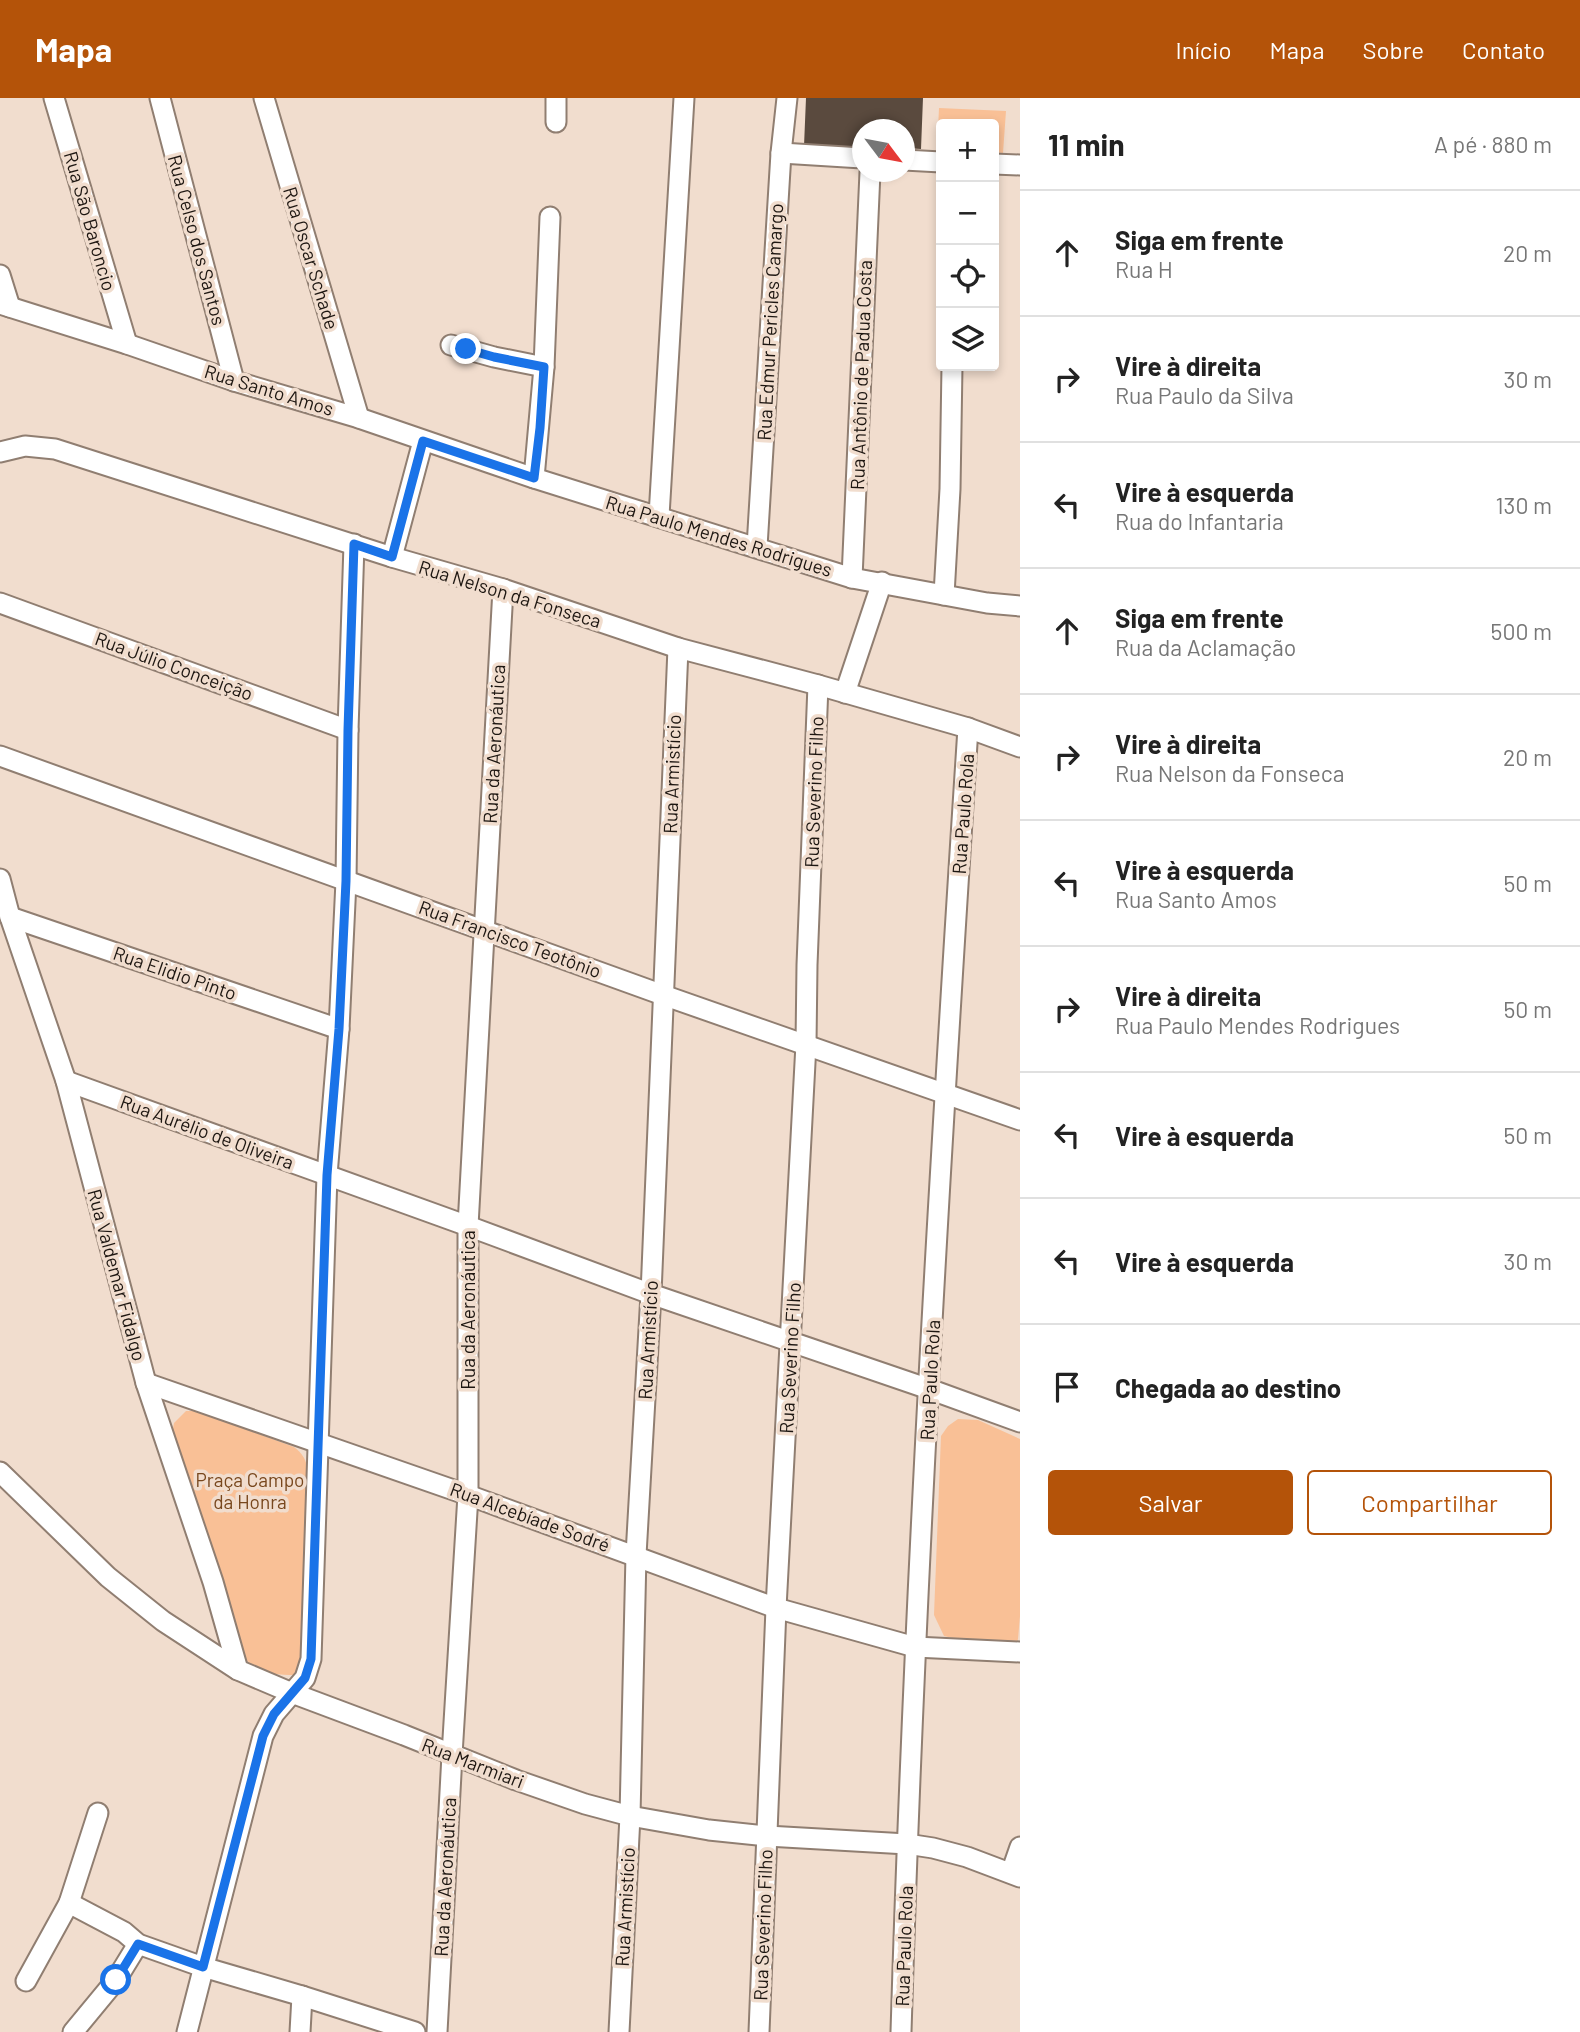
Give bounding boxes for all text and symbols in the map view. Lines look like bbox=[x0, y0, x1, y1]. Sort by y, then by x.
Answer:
text: Mapa bbox=[35, 29, 112, 69]
text: Início bbox=[1176, 35, 1232, 64]
text: Mapa bbox=[1270, 35, 1324, 64]
text: Sobre bbox=[1362, 35, 1424, 64]
text: Contato bbox=[1462, 35, 1545, 64]
north arrow bbox=[852, 119, 915, 182]
map controls bbox=[936, 119, 999, 371]
button: + bbox=[936, 119, 999, 182]
text: 11 min bbox=[1048, 126, 1125, 162]
text: A pé · 880 m bbox=[1434, 130, 1552, 158]
street label: Rua São Baroncio bbox=[60, 148, 121, 293]
street label: Rua Celso dos Santos bbox=[164, 152, 231, 328]
button: − bbox=[936, 182, 999, 245]
street label: Rua Oscar Schade bbox=[279, 184, 344, 332]
street label: Rua Edmur Pericles Camargo bbox=[752, 203, 787, 441]
text: Siga em frente bbox=[1115, 224, 1284, 255]
icon: ahead bbox=[1048, 234, 1086, 272]
text: 20 m bbox=[1503, 239, 1552, 267]
button: locate bbox=[936, 245, 999, 308]
text: Rua H bbox=[1115, 255, 1173, 283]
street label: Rua Antônio de Padua Costa bbox=[845, 260, 876, 490]
button: layers bbox=[936, 308, 999, 371]
route end bbox=[450, 333, 481, 364]
text: Vire à direita bbox=[1115, 350, 1261, 381]
street label: Rua Santo Amos bbox=[202, 359, 336, 420]
icon: right bbox=[1048, 360, 1086, 398]
text: 30 m bbox=[1504, 365, 1552, 393]
text: Rua Paulo da Silva bbox=[1115, 381, 1294, 409]
text: Vire à esquerda bbox=[1115, 476, 1294, 507]
icon: left bbox=[1048, 486, 1086, 524]
street label: Rua Paulo Mendes Rodrigues bbox=[603, 490, 835, 581]
text: 130 m bbox=[1495, 491, 1552, 519]
text: Rua do Infantaria bbox=[1115, 507, 1284, 535]
street label: Rua Nelson da Fonseca bbox=[416, 555, 604, 632]
text: Siga em frente bbox=[1115, 602, 1284, 633]
icon: ahead bbox=[1048, 612, 1086, 650]
text: 500 m bbox=[1491, 617, 1552, 645]
street label: Rua Júlio Conceição bbox=[92, 626, 256, 705]
text: Rua da Aclamação bbox=[1115, 633, 1296, 661]
street label: Rua da Aeronáutica bbox=[478, 664, 509, 824]
street label: Rua Armistício bbox=[658, 714, 685, 834]
street label: Rua Severino Filho bbox=[799, 716, 828, 868]
text: Vire à direita bbox=[1115, 728, 1261, 759]
icon: right bbox=[1048, 738, 1086, 776]
text: 20 m bbox=[1503, 743, 1552, 771]
street label: Rua Paulo Rola bbox=[947, 753, 978, 875]
text: Rua Nelson da Fonseca bbox=[1115, 759, 1344, 787]
text: Vire à esquerda bbox=[1115, 854, 1294, 885]
icon: left bbox=[1048, 864, 1086, 902]
text: 50 m bbox=[1504, 869, 1552, 897]
text: Rua Santo Amos bbox=[1115, 885, 1277, 913]
street label: Rua Francisco Teotônio bbox=[416, 895, 605, 982]
street label: Rua Elidio Pinto bbox=[111, 941, 240, 1004]
text: Vire à direita bbox=[1115, 980, 1261, 1011]
icon: right bbox=[1048, 990, 1086, 1028]
text: 50 m bbox=[1504, 995, 1552, 1023]
text: Rua Paulo Mendes Rodrigues bbox=[1115, 1011, 1400, 1039]
street label: Rua Aurélio de Oliveira bbox=[117, 1089, 297, 1174]
icon: left bbox=[1048, 1116, 1086, 1154]
text: Vire à esquerda bbox=[1115, 1120, 1294, 1151]
text: 50 m bbox=[1504, 1121, 1552, 1149]
street label: Rua Valdemar Fidalgo bbox=[83, 1186, 151, 1363]
street label: Rua da Aeronáutica bbox=[456, 1230, 479, 1390]
icon: left bbox=[1048, 1242, 1086, 1280]
text: Vire à esquerda bbox=[1115, 1246, 1294, 1277]
text: 30 m bbox=[1504, 1247, 1552, 1275]
street label: Rua Armistício bbox=[633, 1280, 662, 1400]
street label: Rua Severino Filho bbox=[774, 1282, 805, 1434]
street label: Rua Paulo Rola bbox=[915, 1319, 944, 1441]
icon: arrive bbox=[1048, 1368, 1086, 1406]
text: Chegada ao destino bbox=[1115, 1372, 1341, 1403]
park label: Praça Campo da Honra bbox=[196, 1468, 304, 1513]
button: Salvar bbox=[1048, 1470, 1293, 1535]
button: Compartilhar bbox=[1307, 1470, 1552, 1535]
street label: Rua Alcebíade Sodré bbox=[447, 1477, 613, 1556]
street label: Rua Marmiari bbox=[419, 1733, 528, 1793]
street label: Rua da Aeronáutica bbox=[429, 1797, 460, 1957]
street label: Rua Armistício bbox=[610, 1847, 639, 1967]
street label: Rua Severino Filho bbox=[748, 1849, 777, 2001]
street label: Rua Paulo Rola bbox=[890, 1885, 917, 2007]
route start bbox=[100, 1964, 131, 1995]

